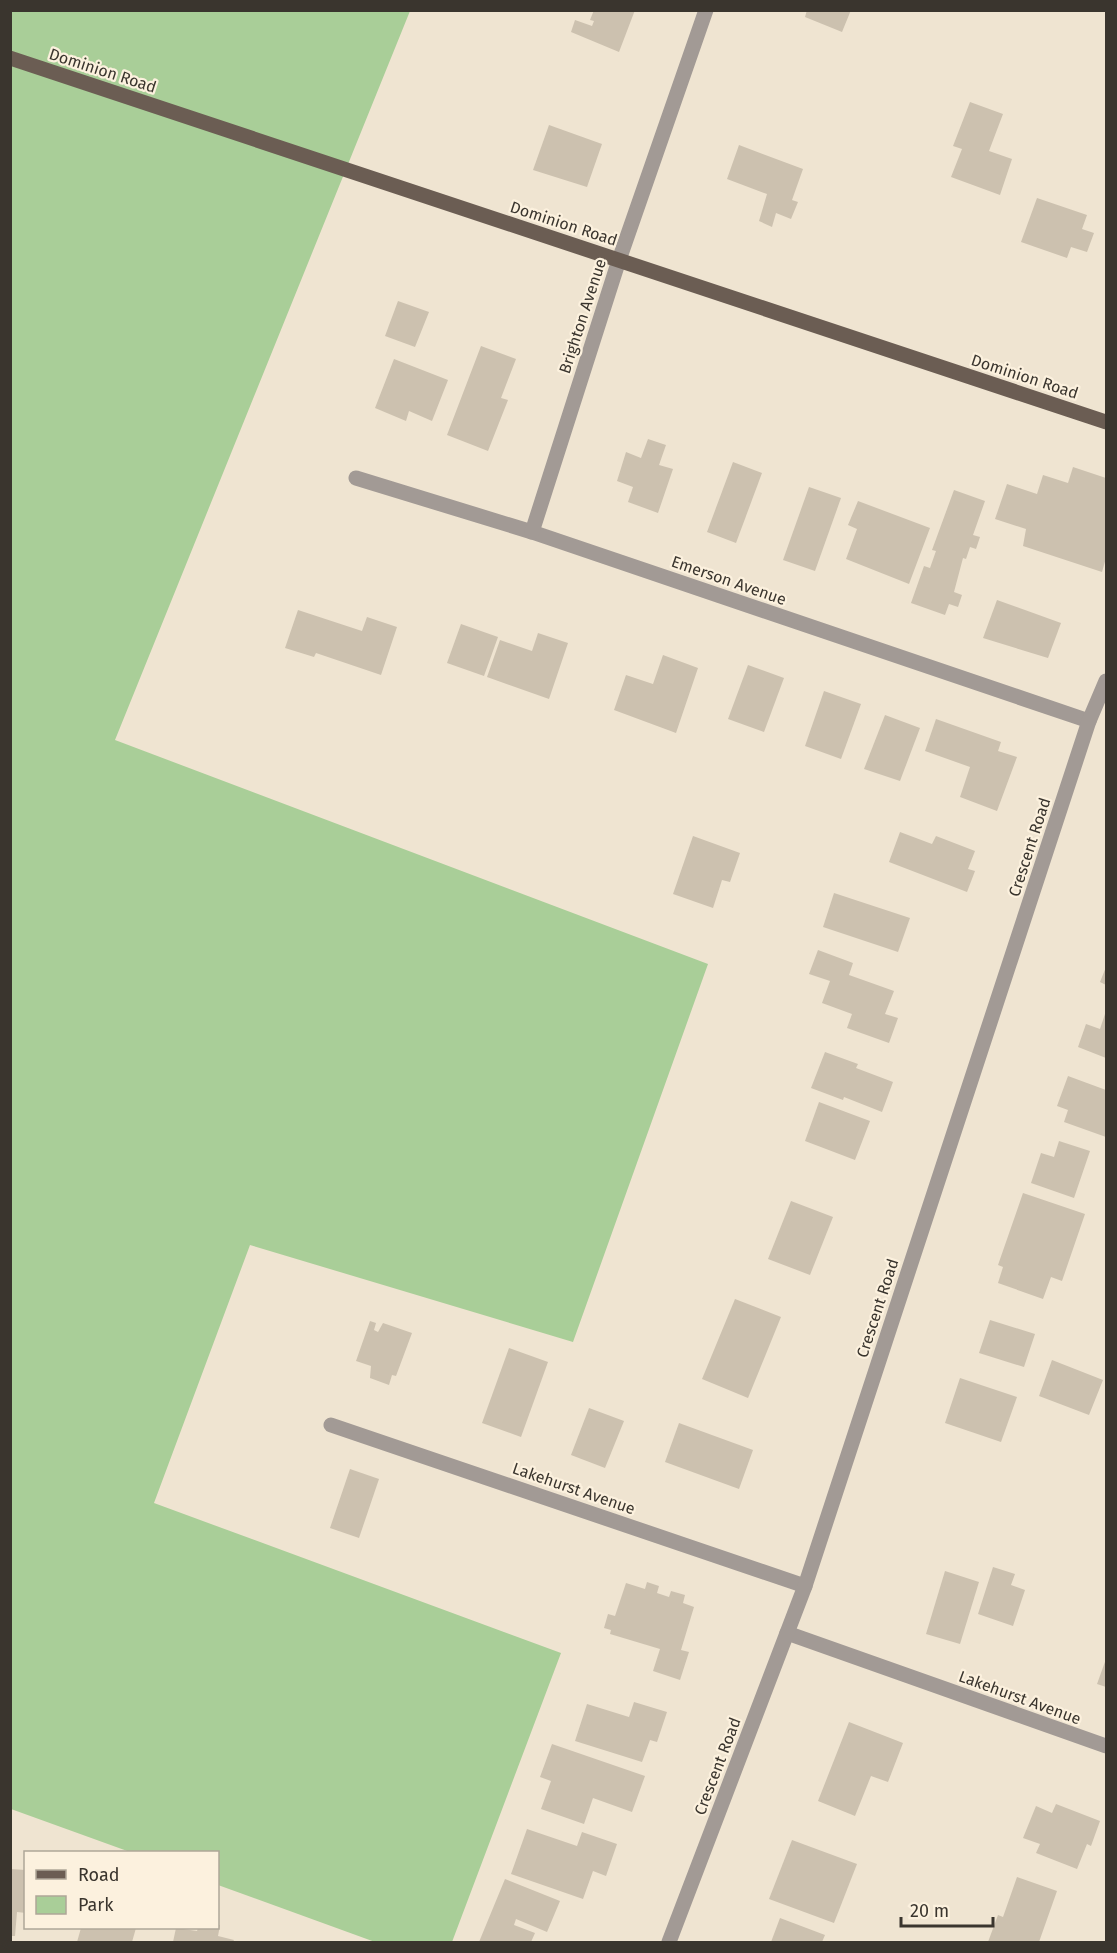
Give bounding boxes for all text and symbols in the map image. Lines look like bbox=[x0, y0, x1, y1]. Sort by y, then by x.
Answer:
street label: Dominion Road bbox=[47, 44, 159, 97]
street label: Dominion Road bbox=[508, 197, 620, 250]
street label: Brighton Avenue bbox=[555, 256, 610, 376]
street label: Dominion Road bbox=[969, 350, 1081, 403]
street label: Emerson Avenue bbox=[669, 552, 789, 609]
street label: Crescent Road bbox=[1005, 795, 1054, 899]
street label: Crescent Road bbox=[853, 1256, 902, 1360]
street label: Lakehurst Avenue bbox=[510, 1459, 638, 1518]
street label: Lakehurst Avenue bbox=[956, 1667, 1083, 1728]
street label: Crescent Road bbox=[690, 1715, 745, 1818]
legend bbox=[24, 1851, 219, 1929]
text: Road bbox=[78, 1864, 120, 1886]
scale bar bbox=[901, 1890, 992, 1928]
text: Park bbox=[78, 1894, 114, 1916]
text: 20 m bbox=[910, 1900, 949, 1922]

